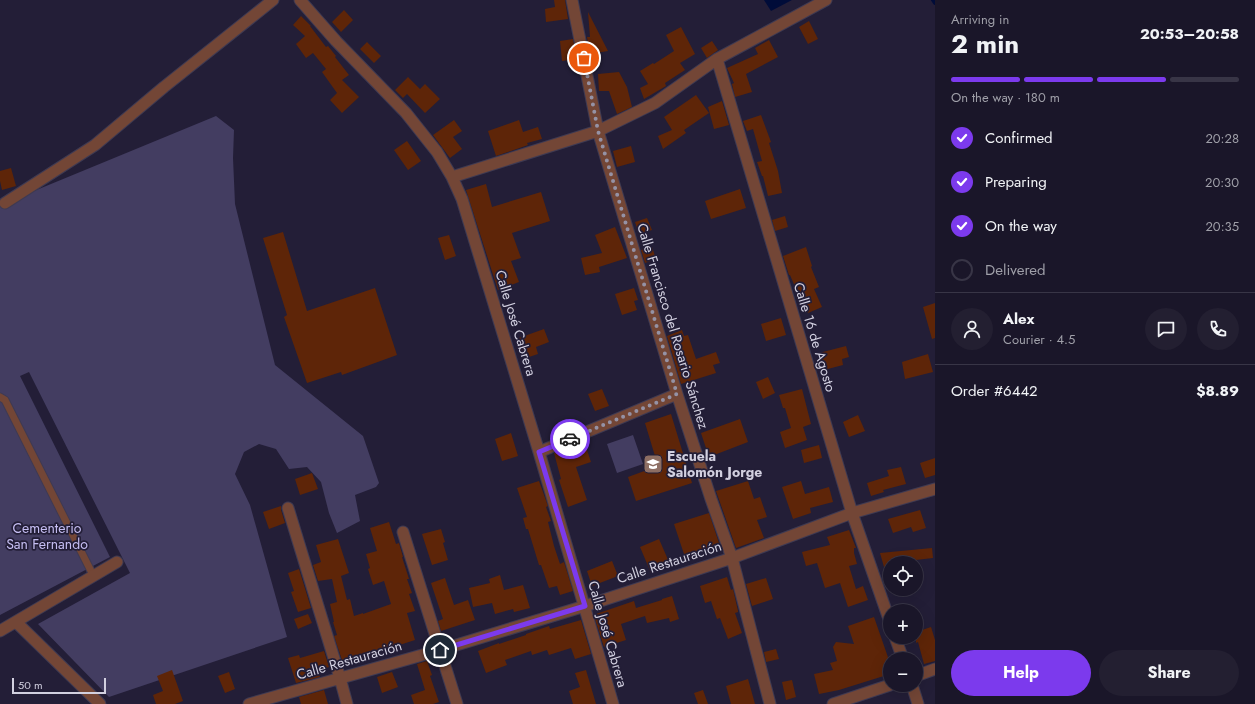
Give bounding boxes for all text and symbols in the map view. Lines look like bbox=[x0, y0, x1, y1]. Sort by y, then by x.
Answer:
text: Arriving in bbox=[951, 10, 1009, 29]
text: 20:53–20:58 bbox=[1140, 23, 1239, 45]
text: 2 min bbox=[951, 25, 1019, 63]
pin bbox=[567, 41, 601, 75]
icon: bag bbox=[573, 47, 595, 69]
text: On the way · 180 m bbox=[951, 88, 1060, 107]
icon: check bbox=[951, 127, 973, 149]
text: Confirmed bbox=[985, 127, 1053, 149]
text: 20:28 bbox=[1205, 129, 1239, 148]
icon: check bbox=[951, 171, 973, 193]
text: Preparing bbox=[985, 171, 1047, 193]
text: 20:30 bbox=[1205, 173, 1239, 192]
icon: check bbox=[951, 215, 973, 237]
text: On the way bbox=[985, 215, 1057, 237]
text: 20:35 bbox=[1205, 217, 1239, 236]
street label: Calle Francisco del Rosario Sánchez bbox=[632, 221, 714, 432]
text: Delivered bbox=[985, 259, 1046, 281]
street label: Calle José Cabrera bbox=[490, 268, 542, 378]
street label: Calle 16 de Agosto bbox=[789, 280, 841, 395]
button: person bbox=[951, 308, 993, 350]
text: Alex bbox=[1003, 308, 1034, 330]
button: chat bbox=[1145, 308, 1187, 350]
button: phone bbox=[1197, 308, 1239, 350]
text: Courier · 4.5 bbox=[1003, 330, 1075, 349]
text: Order #6442 bbox=[951, 380, 1038, 402]
text: $8.89 bbox=[1196, 380, 1239, 402]
courier bbox=[550, 419, 590, 459]
icon: car bbox=[559, 428, 581, 450]
place label: Escuela Salomón Jorge bbox=[667, 446, 762, 482]
school or university icon: Escuela Salomón Jorge bbox=[642, 453, 664, 475]
park label: Cementerio San Fernando bbox=[6, 518, 88, 554]
street label: Calle Restauración bbox=[614, 536, 724, 588]
map controls bbox=[883, 556, 923, 692]
button: locate bbox=[883, 556, 923, 596]
street label: Calle José Cabrera bbox=[583, 578, 633, 690]
button: + bbox=[883, 604, 923, 644]
pin bbox=[423, 633, 457, 667]
street label: Calle Restauración bbox=[294, 635, 404, 685]
icon: home bbox=[429, 639, 451, 661]
button: Help bbox=[951, 650, 1091, 696]
button: Share bbox=[1099, 650, 1239, 696]
button: − bbox=[883, 652, 923, 692]
scale bar bbox=[12, 676, 106, 695]
text: 50 m bbox=[18, 677, 43, 693]

